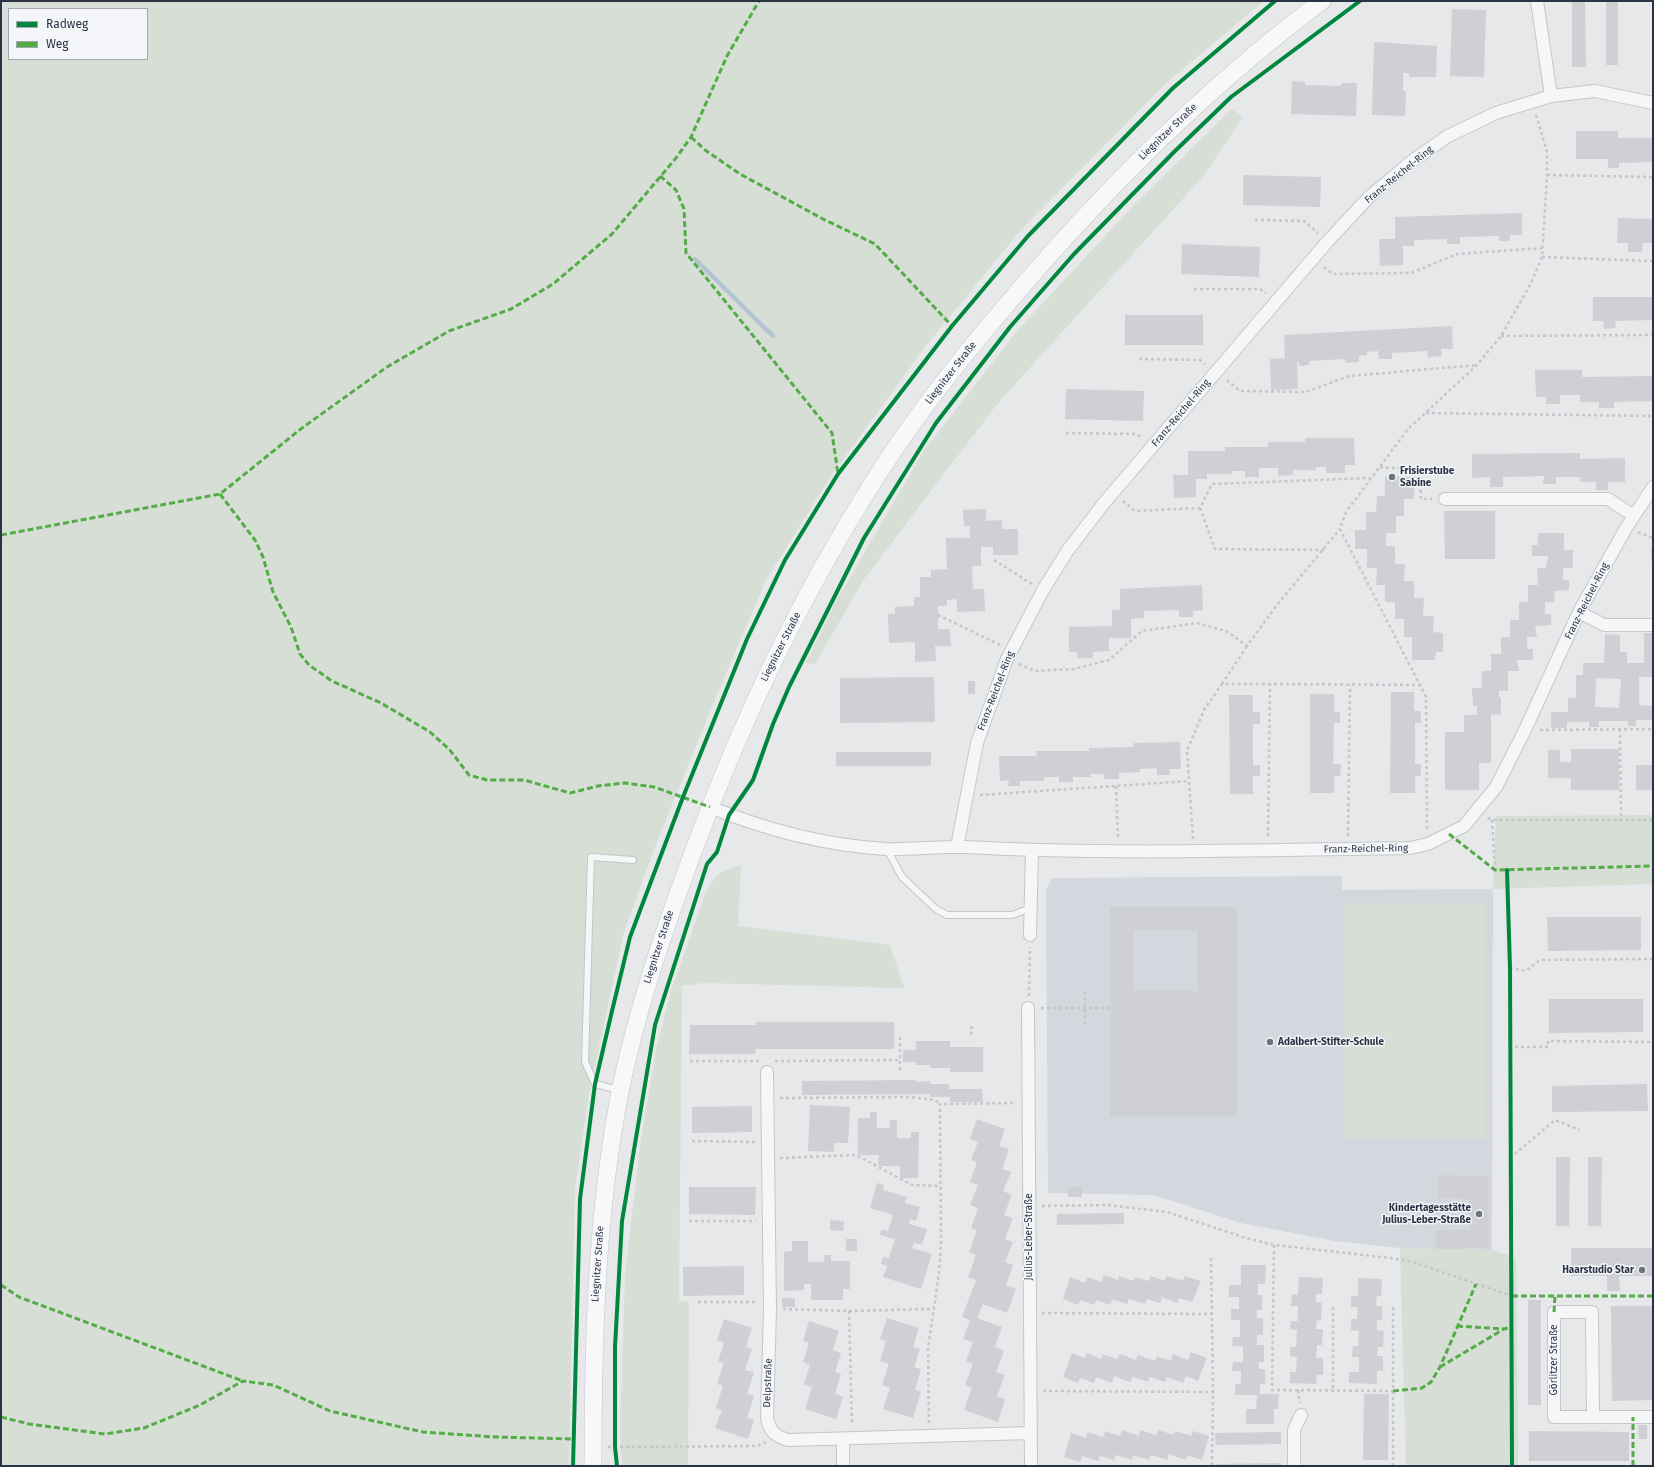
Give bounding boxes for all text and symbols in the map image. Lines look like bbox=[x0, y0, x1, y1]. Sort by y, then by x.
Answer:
legend bbox=[8, 8, 148, 60]
text: Radweg bbox=[46, 17, 88, 31]
text: Weg bbox=[46, 37, 69, 51]
street label: Liegnitzer Straße bbox=[1136, 101, 1200, 163]
street label: Franz-Reichel-Ring bbox=[1362, 144, 1436, 206]
street label: Liegnitzer Straße bbox=[923, 339, 979, 407]
street label: Franz-Reichel-Ring bbox=[1149, 377, 1213, 449]
place label: Frisierstube Sabine bbox=[1400, 465, 1454, 488]
marker: Frisierstube Sabine bbox=[1387, 472, 1397, 482]
street label: Franz-Reichel-Ring bbox=[1562, 561, 1612, 641]
street label: Liegnitzer Straße bbox=[758, 610, 804, 684]
street label: Franz-Reichel-Ring bbox=[975, 649, 1017, 733]
street label: Franz-Reichel-Ring bbox=[1324, 842, 1408, 856]
street label: Liegnitzer Straße bbox=[641, 909, 677, 985]
place label: Adalbert-Stifter-Schule bbox=[1278, 1036, 1384, 1048]
marker: Adalbert-Stifter-Schule bbox=[1265, 1037, 1275, 1047]
street label: Julius-Leber-Straße bbox=[1023, 1193, 1035, 1281]
place label: Kindertagesstätte Julius-Leber-Straße bbox=[1382, 1202, 1471, 1226]
marker: Kindertagesstätte Julius-Leber-Straße bbox=[1474, 1209, 1484, 1219]
street label: Liegnitzer Straße bbox=[589, 1225, 607, 1303]
place label: Haarstudio Star bbox=[1562, 1264, 1634, 1276]
marker: Haarstudio Star bbox=[1637, 1265, 1647, 1275]
street label: Görlitzer Straße bbox=[1548, 1324, 1560, 1396]
street label: Delpstraße bbox=[761, 1358, 775, 1408]

